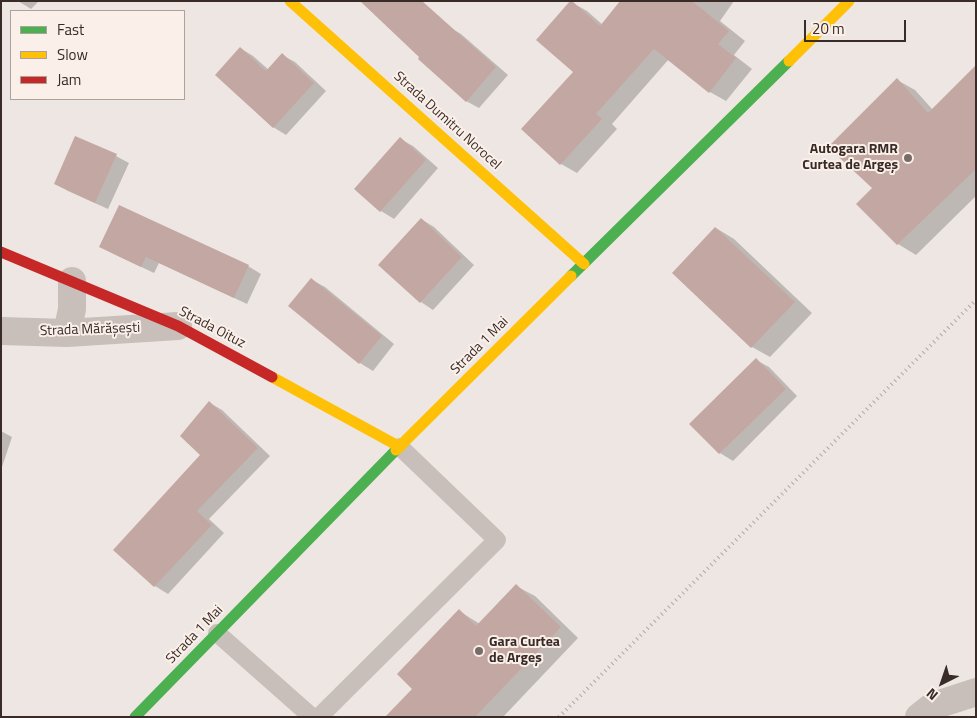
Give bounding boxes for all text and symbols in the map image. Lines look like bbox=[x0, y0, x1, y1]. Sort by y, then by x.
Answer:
legend bbox=[10, 10, 185, 100]
scale bar bbox=[807, 10, 910, 42]
text: 20 m bbox=[812, 17, 845, 40]
text: Fast bbox=[57, 18, 84, 41]
text: Slow bbox=[57, 43, 88, 66]
text: Jam bbox=[57, 68, 81, 91]
street label: Strada Dumitru Norocel bbox=[390, 68, 504, 174]
place label: Autogara RMR Curtea de Argeș bbox=[802, 142, 898, 174]
marker: Autogara RMR Curtea de Argeș bbox=[902, 152, 914, 164]
street label: Strada Oituz bbox=[176, 304, 248, 352]
street label: Strada 1 Mai bbox=[448, 314, 512, 378]
street label: Strada Mărășești bbox=[39, 320, 141, 340]
street label: Strada 1 Mai bbox=[163, 602, 227, 668]
place label: Gara Curtea de Argeș bbox=[489, 635, 560, 668]
marker: Gara Curtea de Argeș bbox=[473, 645, 485, 657]
north arrow bbox=[917, 658, 967, 708]
text: N bbox=[921, 684, 942, 706]

